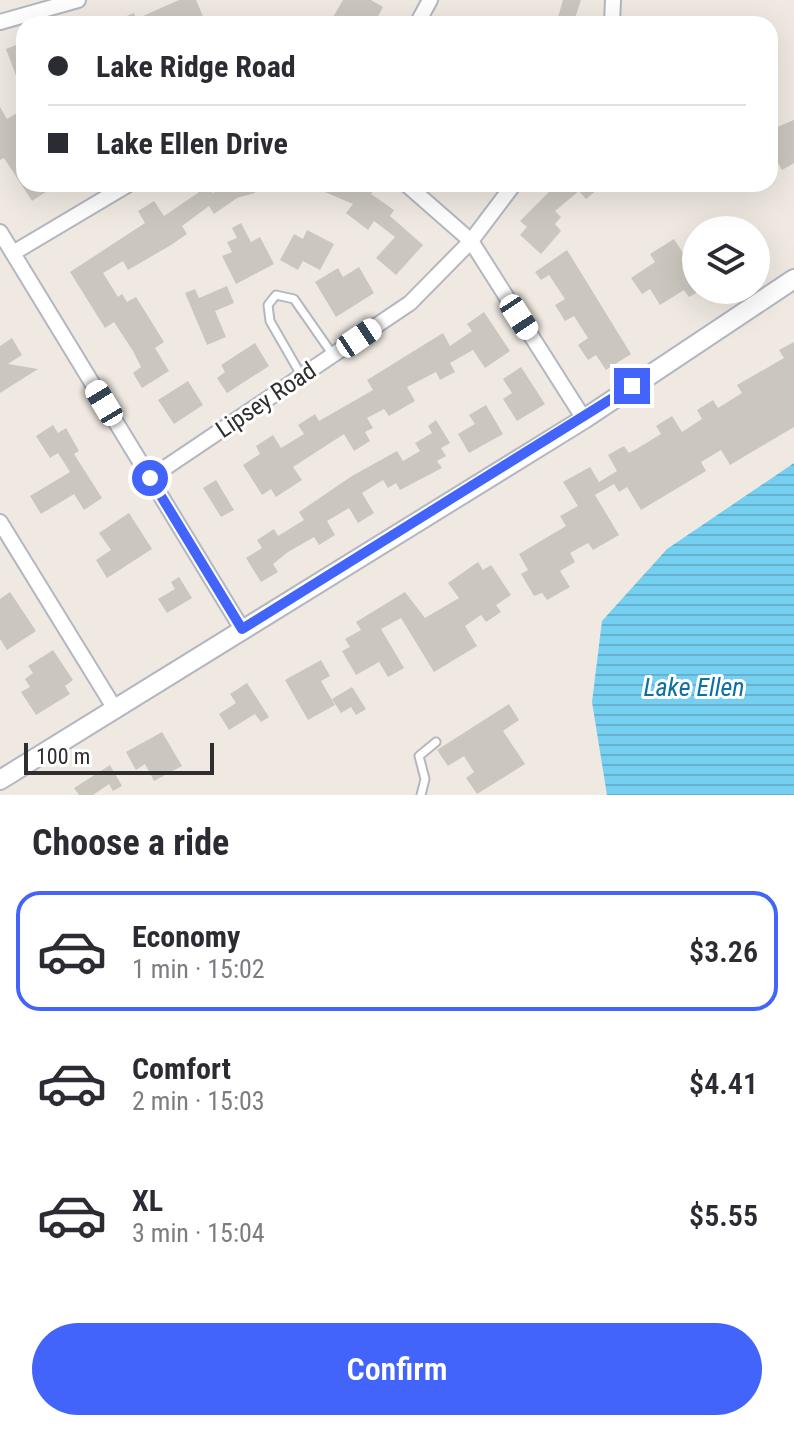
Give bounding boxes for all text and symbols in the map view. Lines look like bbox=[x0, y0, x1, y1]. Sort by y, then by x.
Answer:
text: Lake Ridge Road bbox=[96, 49, 296, 84]
text: Lake Ellen Drive bbox=[96, 126, 288, 161]
map controls bbox=[682, 216, 770, 304]
button: layers bbox=[682, 216, 770, 304]
car bbox=[496, 290, 542, 344]
car bbox=[332, 315, 386, 361]
street label: Lipsey Road bbox=[211, 356, 321, 444]
route end bbox=[614, 368, 650, 404]
car bbox=[81, 376, 127, 430]
route start bbox=[132, 460, 168, 496]
water label: Lake Ellen bbox=[643, 672, 745, 702]
scale bar bbox=[24, 739, 214, 775]
text: 100 m bbox=[36, 744, 90, 769]
text: Choose a ride bbox=[32, 822, 229, 864]
icon: car bbox=[36, 915, 108, 987]
text: Economy bbox=[132, 919, 240, 954]
text: $3.26 bbox=[689, 934, 758, 969]
text: 1 min · 15:02 bbox=[132, 954, 265, 984]
icon: car bbox=[36, 1047, 108, 1119]
text: Comfort bbox=[132, 1051, 231, 1086]
text: $4.41 bbox=[689, 1066, 758, 1101]
text: 2 min · 15:03 bbox=[132, 1086, 265, 1116]
icon: car bbox=[36, 1179, 108, 1251]
text: XL bbox=[132, 1183, 163, 1218]
text: $5.55 bbox=[689, 1198, 758, 1233]
text: 3 min · 15:04 bbox=[132, 1218, 265, 1248]
button: Confirm bbox=[32, 1323, 762, 1415]

